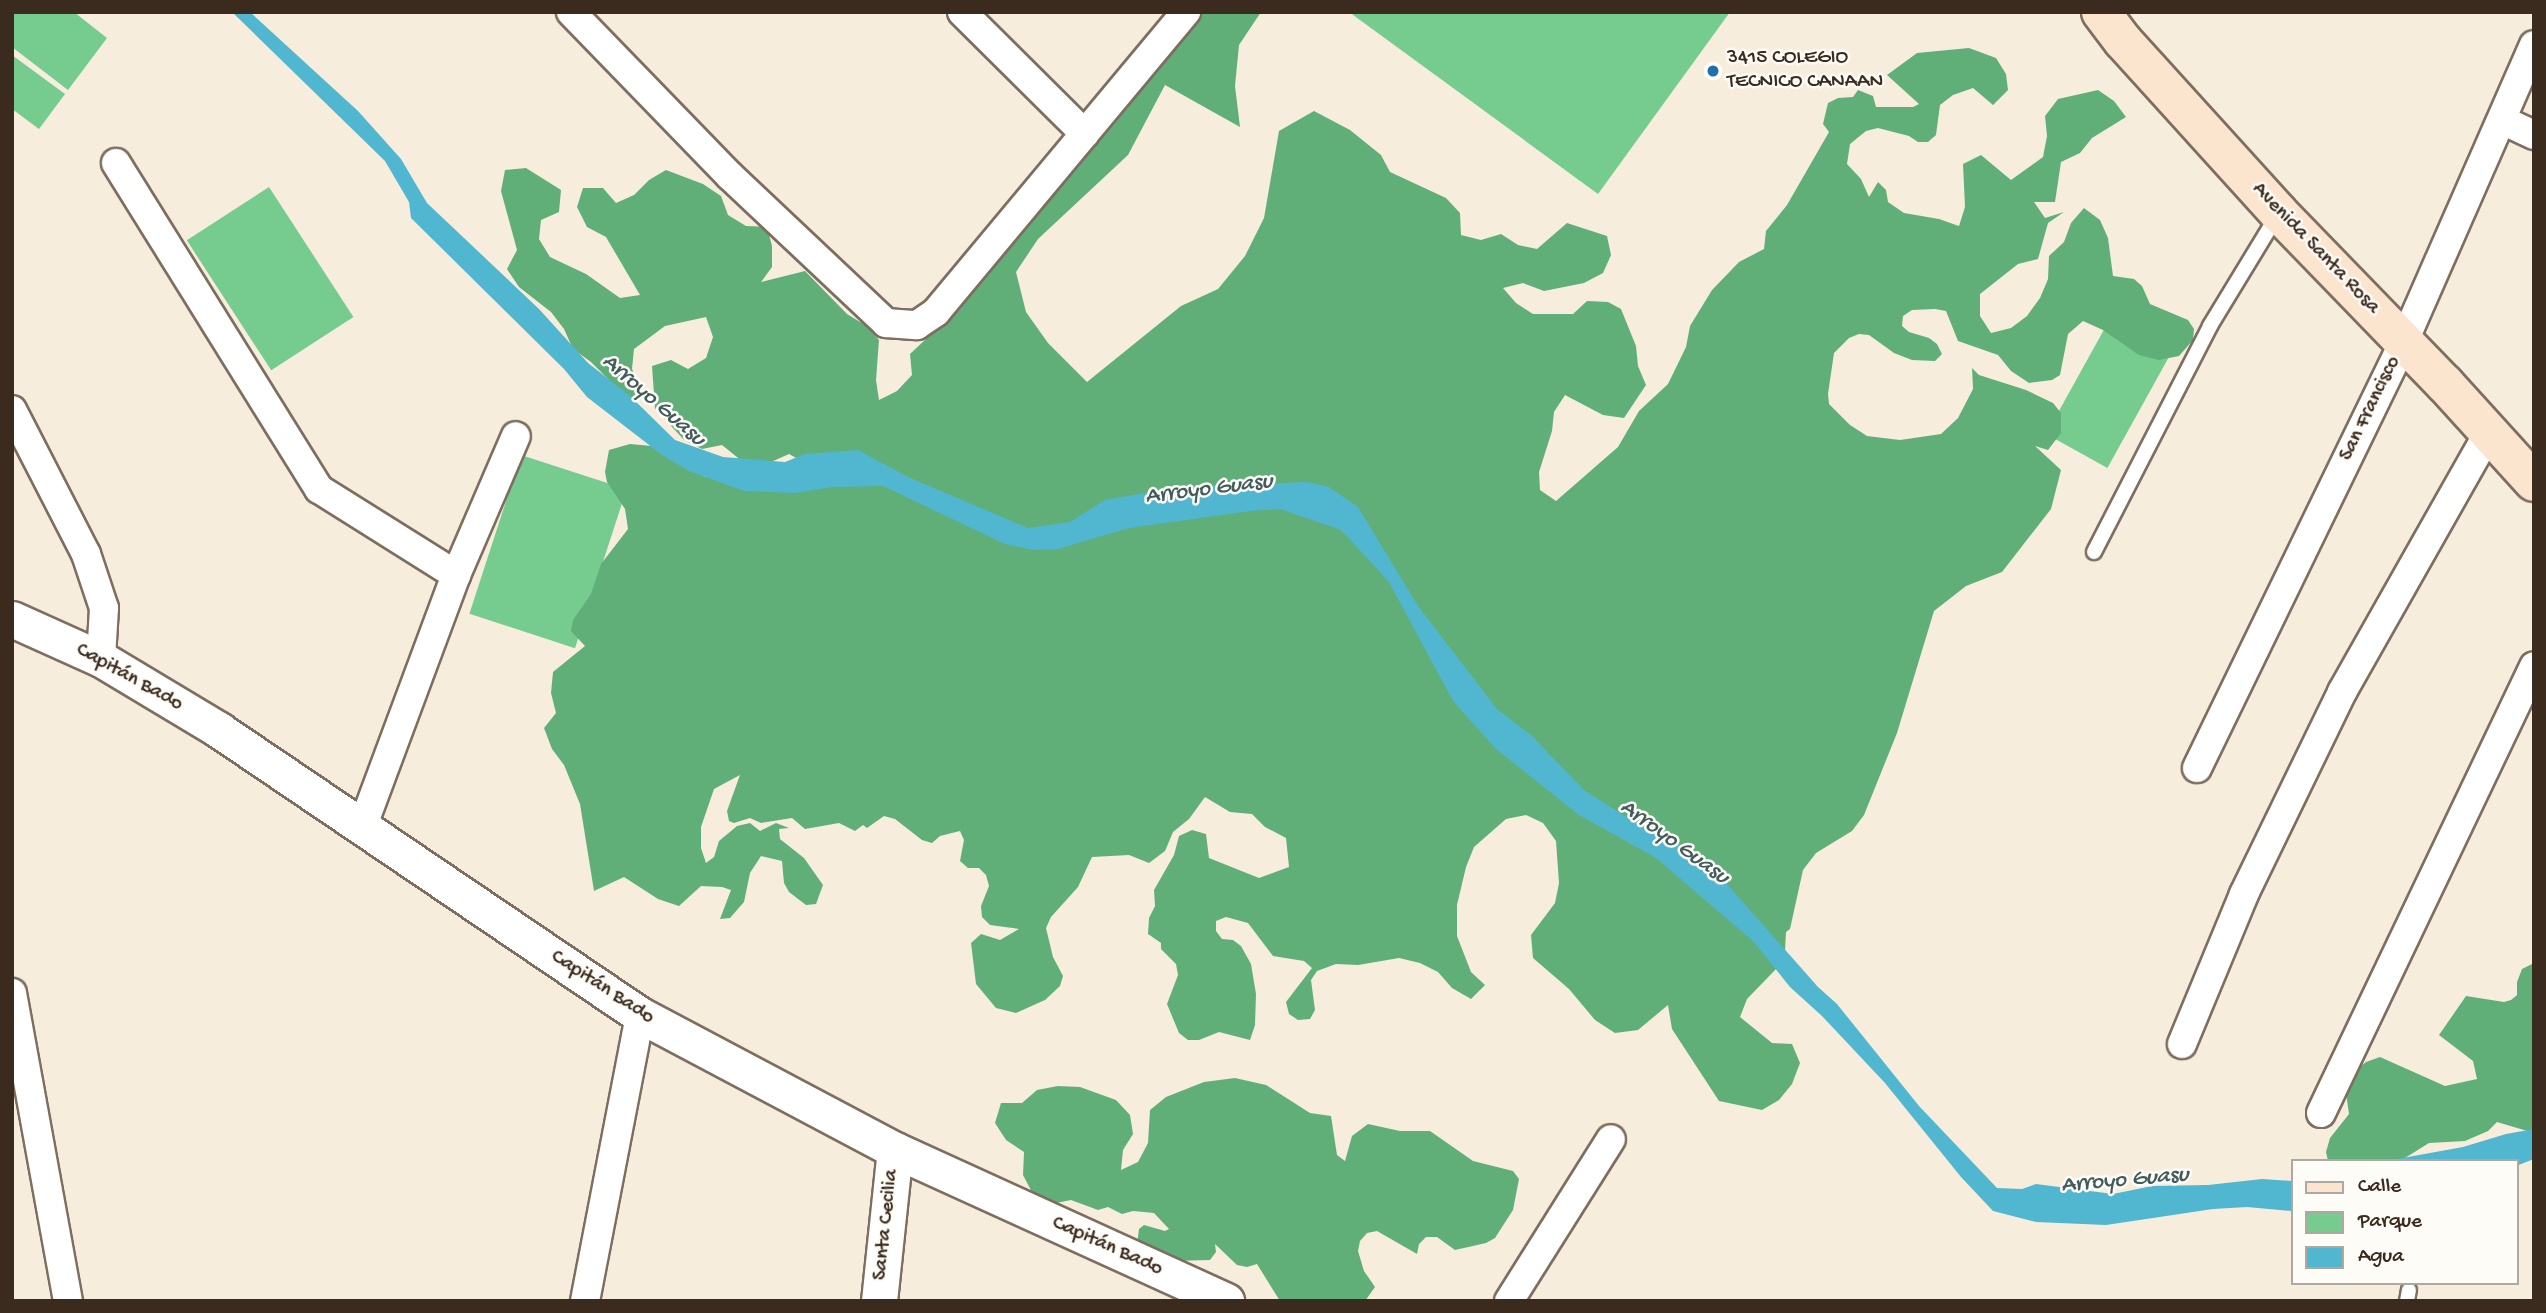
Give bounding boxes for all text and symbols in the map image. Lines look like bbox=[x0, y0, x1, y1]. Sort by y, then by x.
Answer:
place label: 3415 COLEGIO TECNICO CANAAN bbox=[1727, 46, 1883, 96]
marker: 3415 COLEGIO TECNICO CANAAN bbox=[1705, 63, 1721, 79]
street label: Avenida Santa Rosa bbox=[2246, 178, 2384, 320]
water label: Arroyo Guasu bbox=[596, 349, 710, 453]
street label: San Francisco bbox=[2335, 352, 2407, 466]
water label: Arroyo Guasu bbox=[1144, 469, 1274, 511]
street label: Capitán Bado bbox=[71, 638, 187, 718]
water label: Arroyo Guasu bbox=[1614, 794, 1734, 892]
street label: Capitán Bado bbox=[545, 945, 659, 1031]
legend bbox=[2290, 1159, 2518, 1285]
water label: Arroyo Guasu bbox=[2060, 1162, 2190, 1200]
street label: Santa Cecilia bbox=[869, 1168, 905, 1282]
text: Calle bbox=[2358, 1175, 2401, 1200]
text: Parque bbox=[2358, 1210, 2422, 1235]
street label: Capitán Bado bbox=[1048, 1211, 1166, 1283]
text: Agua bbox=[2358, 1245, 2404, 1270]

